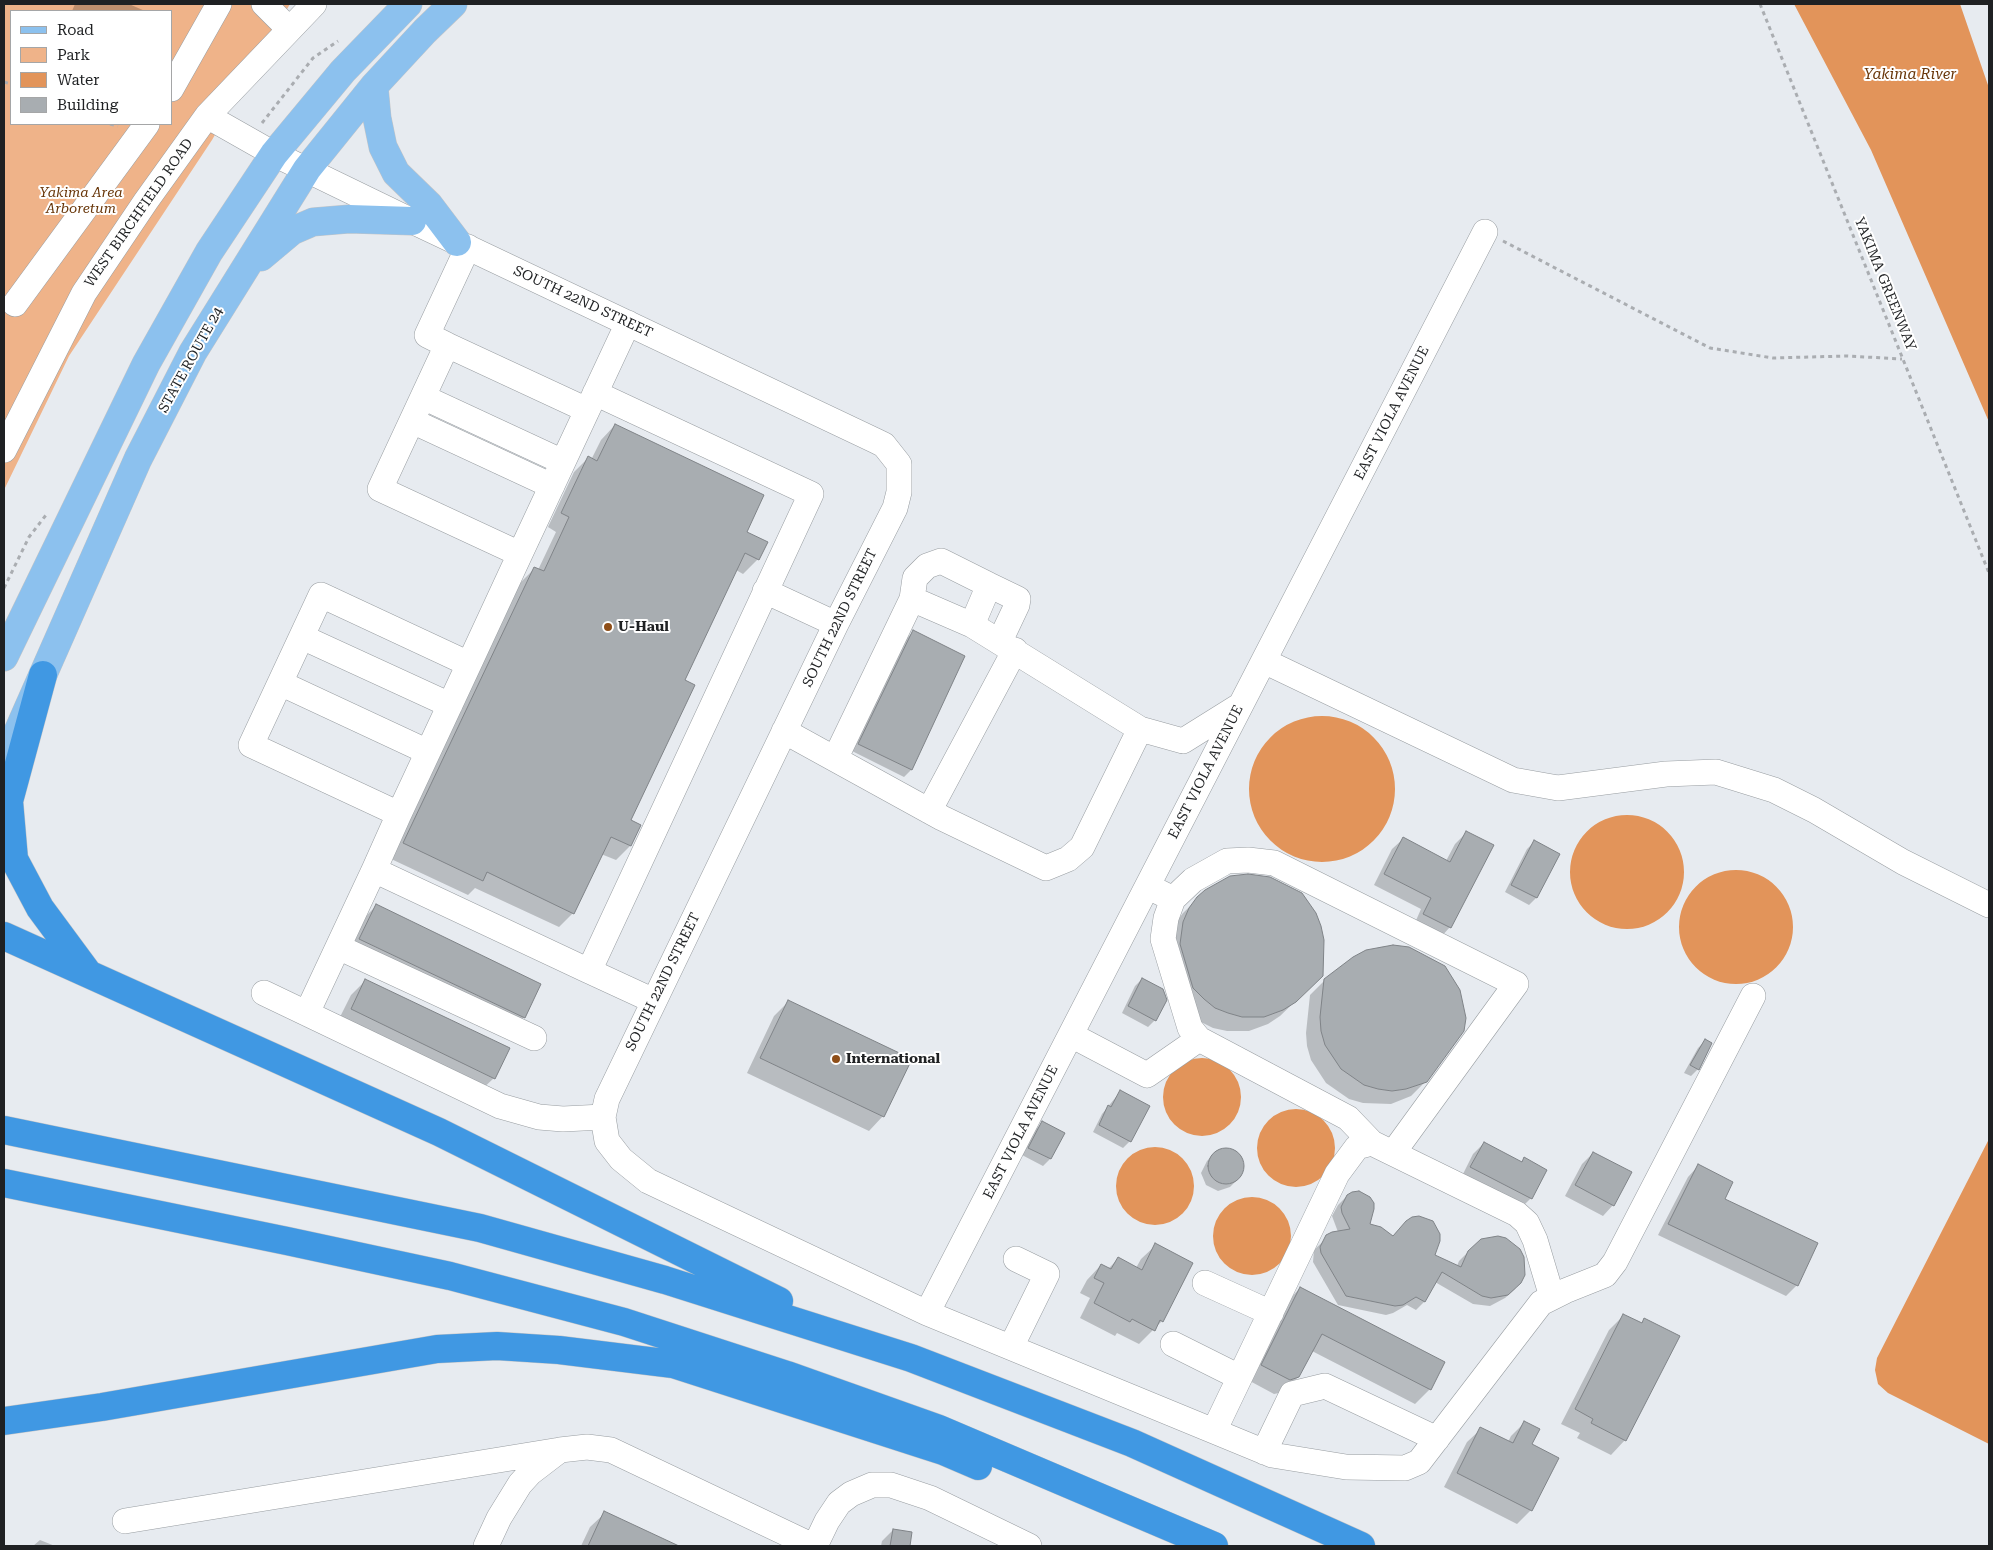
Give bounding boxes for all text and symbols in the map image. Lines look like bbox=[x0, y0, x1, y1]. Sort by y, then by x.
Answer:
legend bbox=[10, 10, 172, 125]
text: Road bbox=[57, 21, 94, 39]
text: Park bbox=[57, 46, 90, 64]
water label: Yakima River bbox=[1863, 66, 1957, 84]
text: Water bbox=[57, 71, 99, 89]
text: Building bbox=[57, 96, 118, 114]
street label: WEST BIRCHFIELD ROAD bbox=[81, 136, 197, 290]
park label: Yakima Area Arboretum bbox=[39, 185, 123, 218]
street label: YAKIMA GREENWAY bbox=[1850, 215, 1920, 353]
street label: SOUTH 22ND STREET bbox=[511, 262, 655, 342]
street label: STATE ROUTE 24 bbox=[155, 304, 227, 416]
street label: EAST VIOLA AVENUE bbox=[1351, 343, 1433, 483]
street label: SOUTH 22ND STREET bbox=[799, 546, 881, 690]
place label: U-Haul bbox=[618, 619, 669, 635]
marker: U-Haul bbox=[602, 621, 614, 633]
street label: EAST VIOLA AVENUE bbox=[1165, 702, 1247, 842]
street label: SOUTH 22ND STREET bbox=[622, 910, 704, 1054]
place label: International bbox=[846, 1051, 940, 1067]
marker: International bbox=[830, 1053, 842, 1065]
street label: EAST VIOLA AVENUE bbox=[980, 1062, 1062, 1202]

